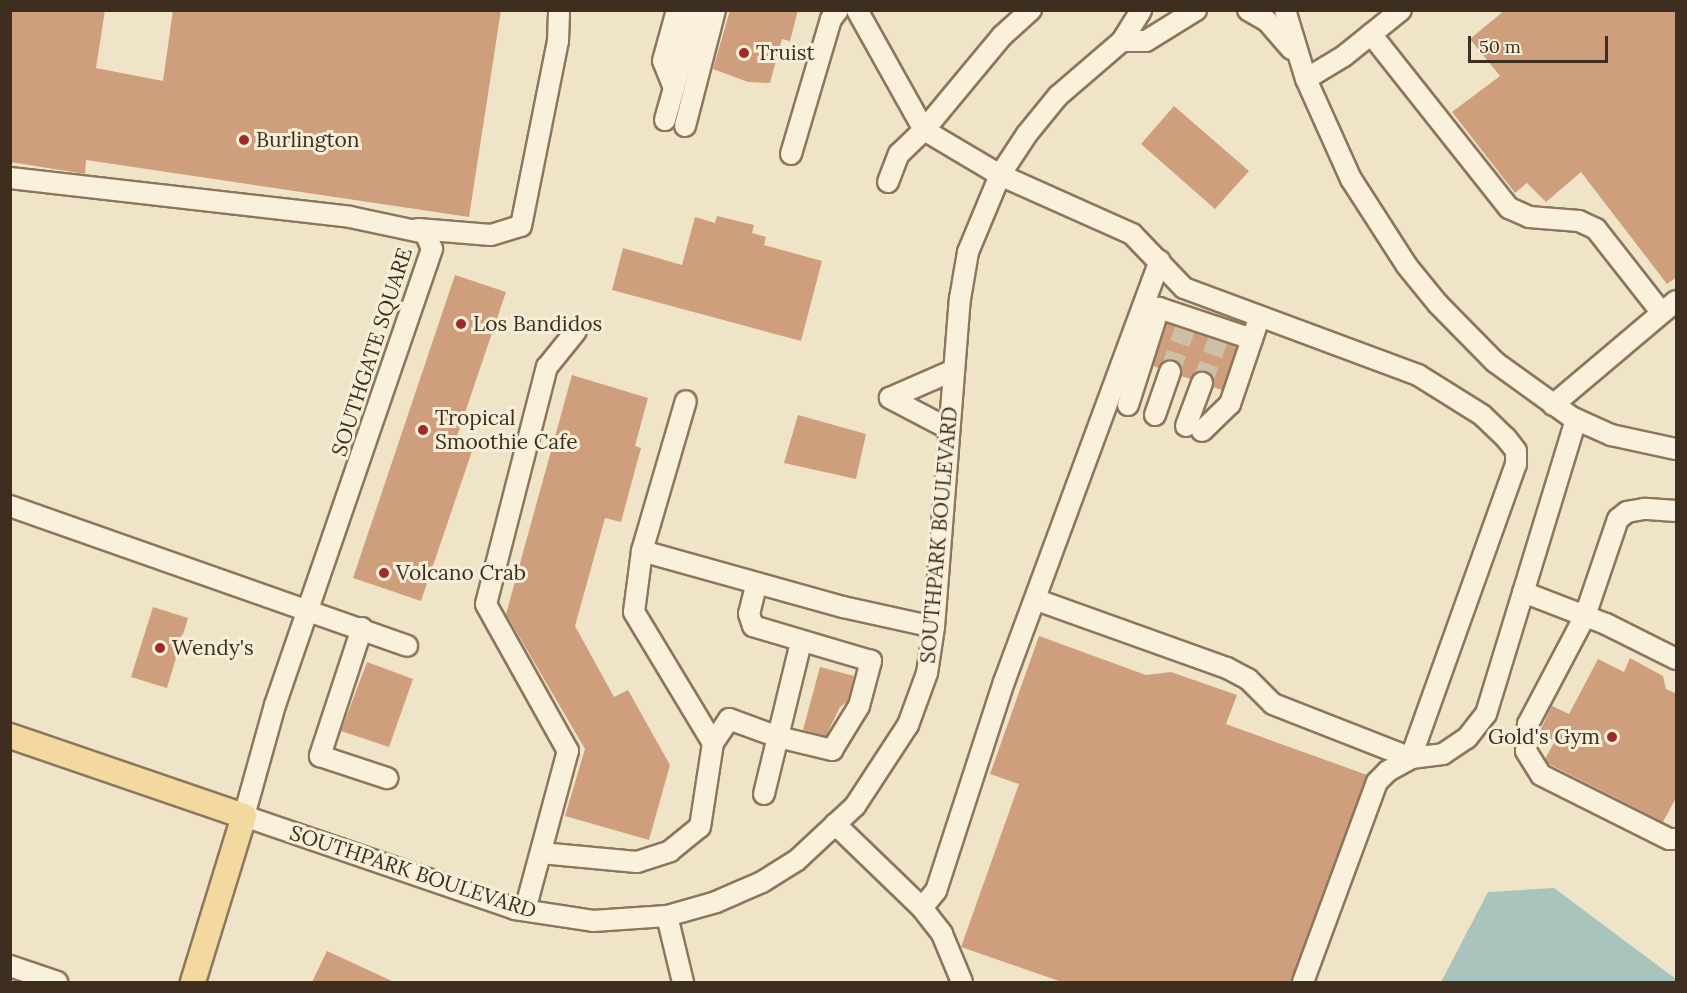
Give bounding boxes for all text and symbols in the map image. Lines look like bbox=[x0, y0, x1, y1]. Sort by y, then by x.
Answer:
scale bar bbox=[1471, 24, 1610, 62]
text: 50 m bbox=[1479, 35, 1521, 58]
place label: Truist bbox=[756, 40, 815, 66]
marker: Truist bbox=[737, 46, 751, 60]
place label: Burlington bbox=[256, 127, 360, 153]
marker: Burlington bbox=[237, 133, 251, 147]
street label: SOUTHGATE SQUARE bbox=[326, 245, 418, 459]
place label: Los Bandidos bbox=[473, 311, 602, 337]
marker: Los Bandidos bbox=[454, 317, 468, 331]
place label: Tropical Smoothie Cafe bbox=[435, 405, 578, 455]
street label: SOUTHPARK BOULEVARD bbox=[915, 406, 963, 664]
marker: Tropical Smoothie Cafe bbox=[416, 423, 430, 437]
place label: Volcano Crab bbox=[396, 560, 526, 586]
marker: Volcano Crab bbox=[377, 566, 391, 580]
place label: Wendy's bbox=[172, 635, 254, 661]
marker: Wendy's bbox=[153, 641, 167, 655]
place label: Gold's Gym bbox=[1488, 724, 1600, 750]
marker: Gold's Gym bbox=[1605, 730, 1619, 744]
street label: SOUTHPARK BOULEVARD bbox=[287, 820, 539, 924]

